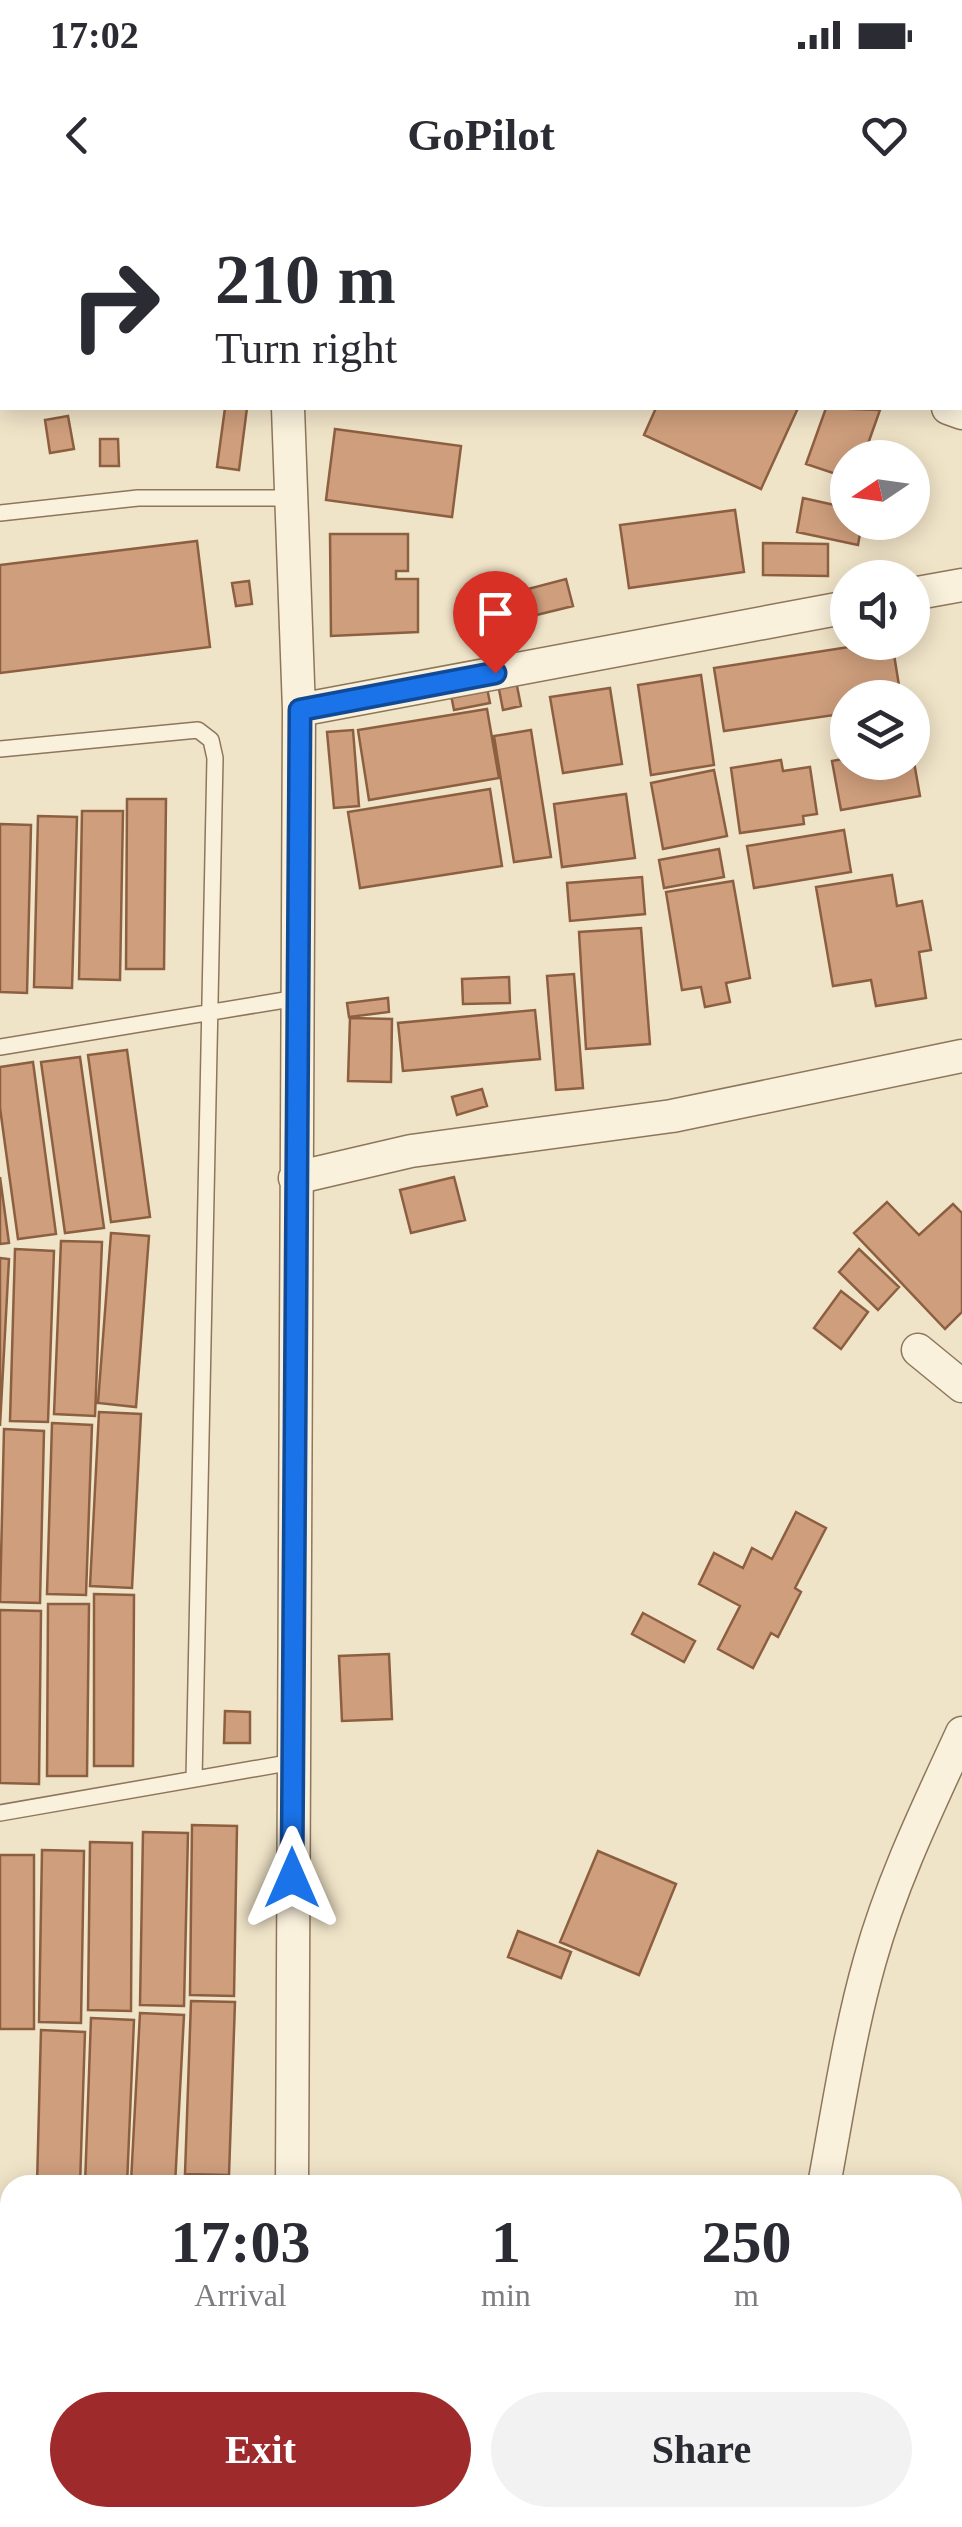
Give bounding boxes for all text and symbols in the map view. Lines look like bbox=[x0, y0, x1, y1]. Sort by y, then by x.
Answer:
text: 17:02 bbox=[50, 14, 139, 56]
icon: back bbox=[50, 108, 105, 163]
icon: heart bbox=[857, 108, 912, 163]
text: GoPilot bbox=[407, 110, 555, 160]
icon: right bbox=[50, 240, 180, 370]
text: 210 m bbox=[215, 241, 396, 318]
text: Turn right bbox=[215, 323, 397, 373]
north arrow bbox=[830, 440, 930, 540]
map controls bbox=[830, 440, 930, 780]
button: sound bbox=[830, 560, 930, 660]
pin bbox=[453, 571, 538, 674]
icon: arrive bbox=[468, 586, 523, 641]
button: layers bbox=[830, 680, 930, 780]
position arrow bbox=[240, 1826, 344, 1930]
text: 17:03 bbox=[171, 2209, 311, 2275]
text: 1 bbox=[491, 2209, 521, 2275]
text: 250 bbox=[701, 2209, 791, 2275]
text: Arrival bbox=[194, 2277, 287, 2313]
text: min bbox=[481, 2277, 531, 2313]
text: m bbox=[734, 2277, 759, 2313]
button: Exit bbox=[50, 2392, 471, 2507]
button: Share bbox=[491, 2392, 912, 2507]

